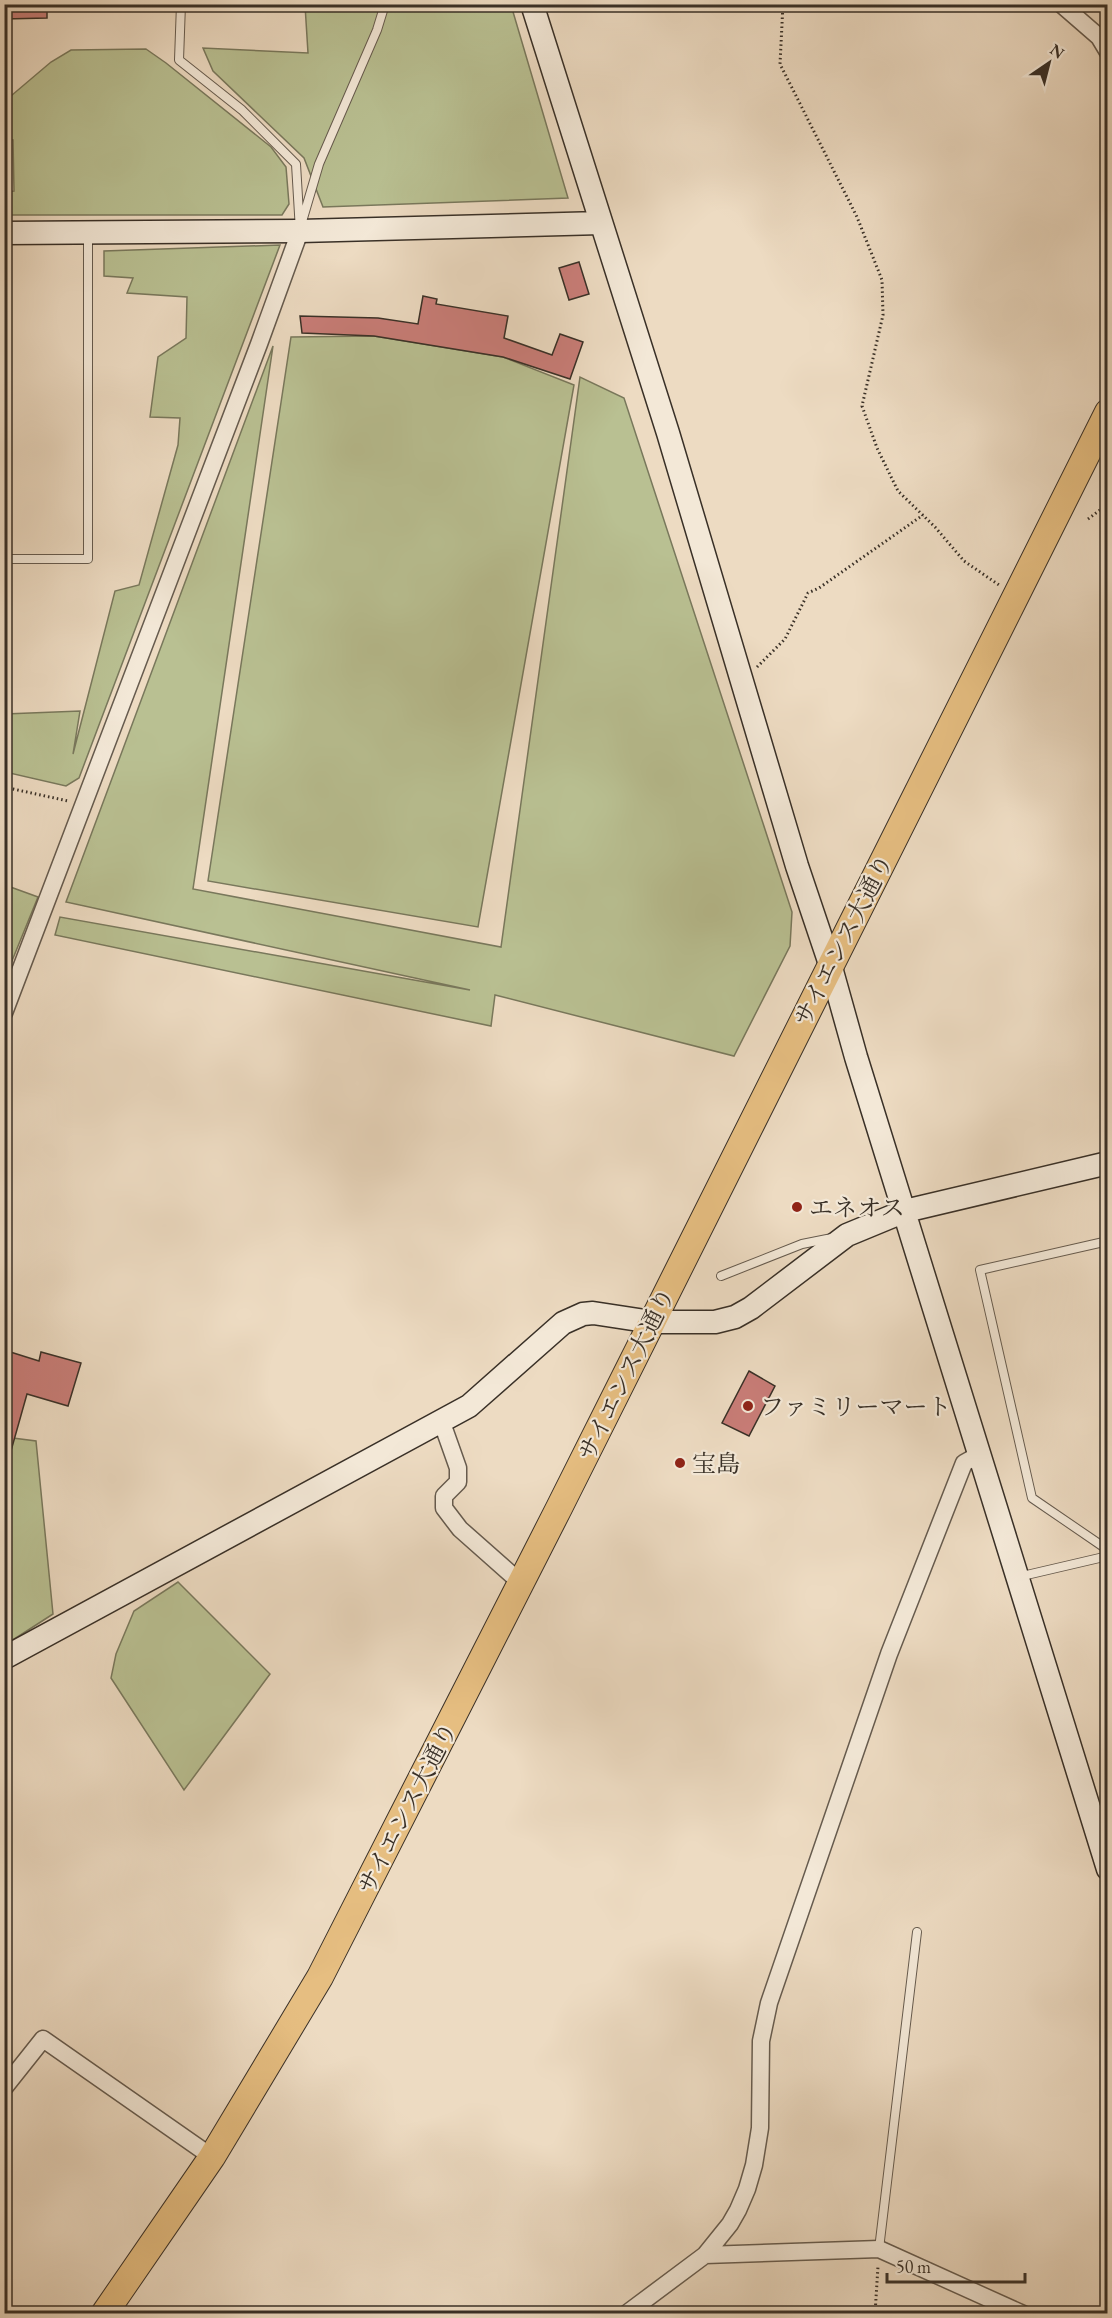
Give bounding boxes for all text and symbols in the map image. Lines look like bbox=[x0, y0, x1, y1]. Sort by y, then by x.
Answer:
north arrow bbox=[1019, 33, 1079, 93]
text: N bbox=[1046, 39, 1069, 63]
street label: サイエンス大通り bbox=[786, 849, 900, 1031]
place label: エネオス bbox=[809, 1192, 905, 1223]
marker: エネオス bbox=[790, 1200, 804, 1214]
street label: サイエンス大通り bbox=[571, 1282, 681, 1466]
place label: ファミリーマート bbox=[760, 1391, 952, 1422]
marker: ファミリーマート bbox=[741, 1399, 755, 1413]
place label: 宝島 bbox=[692, 1448, 740, 1479]
marker: 宝島 bbox=[673, 1456, 687, 1470]
street label: サイエンス大通り bbox=[350, 1717, 464, 1899]
scale bar bbox=[887, 2246, 1025, 2284]
text: 50 m bbox=[896, 2255, 931, 2278]

